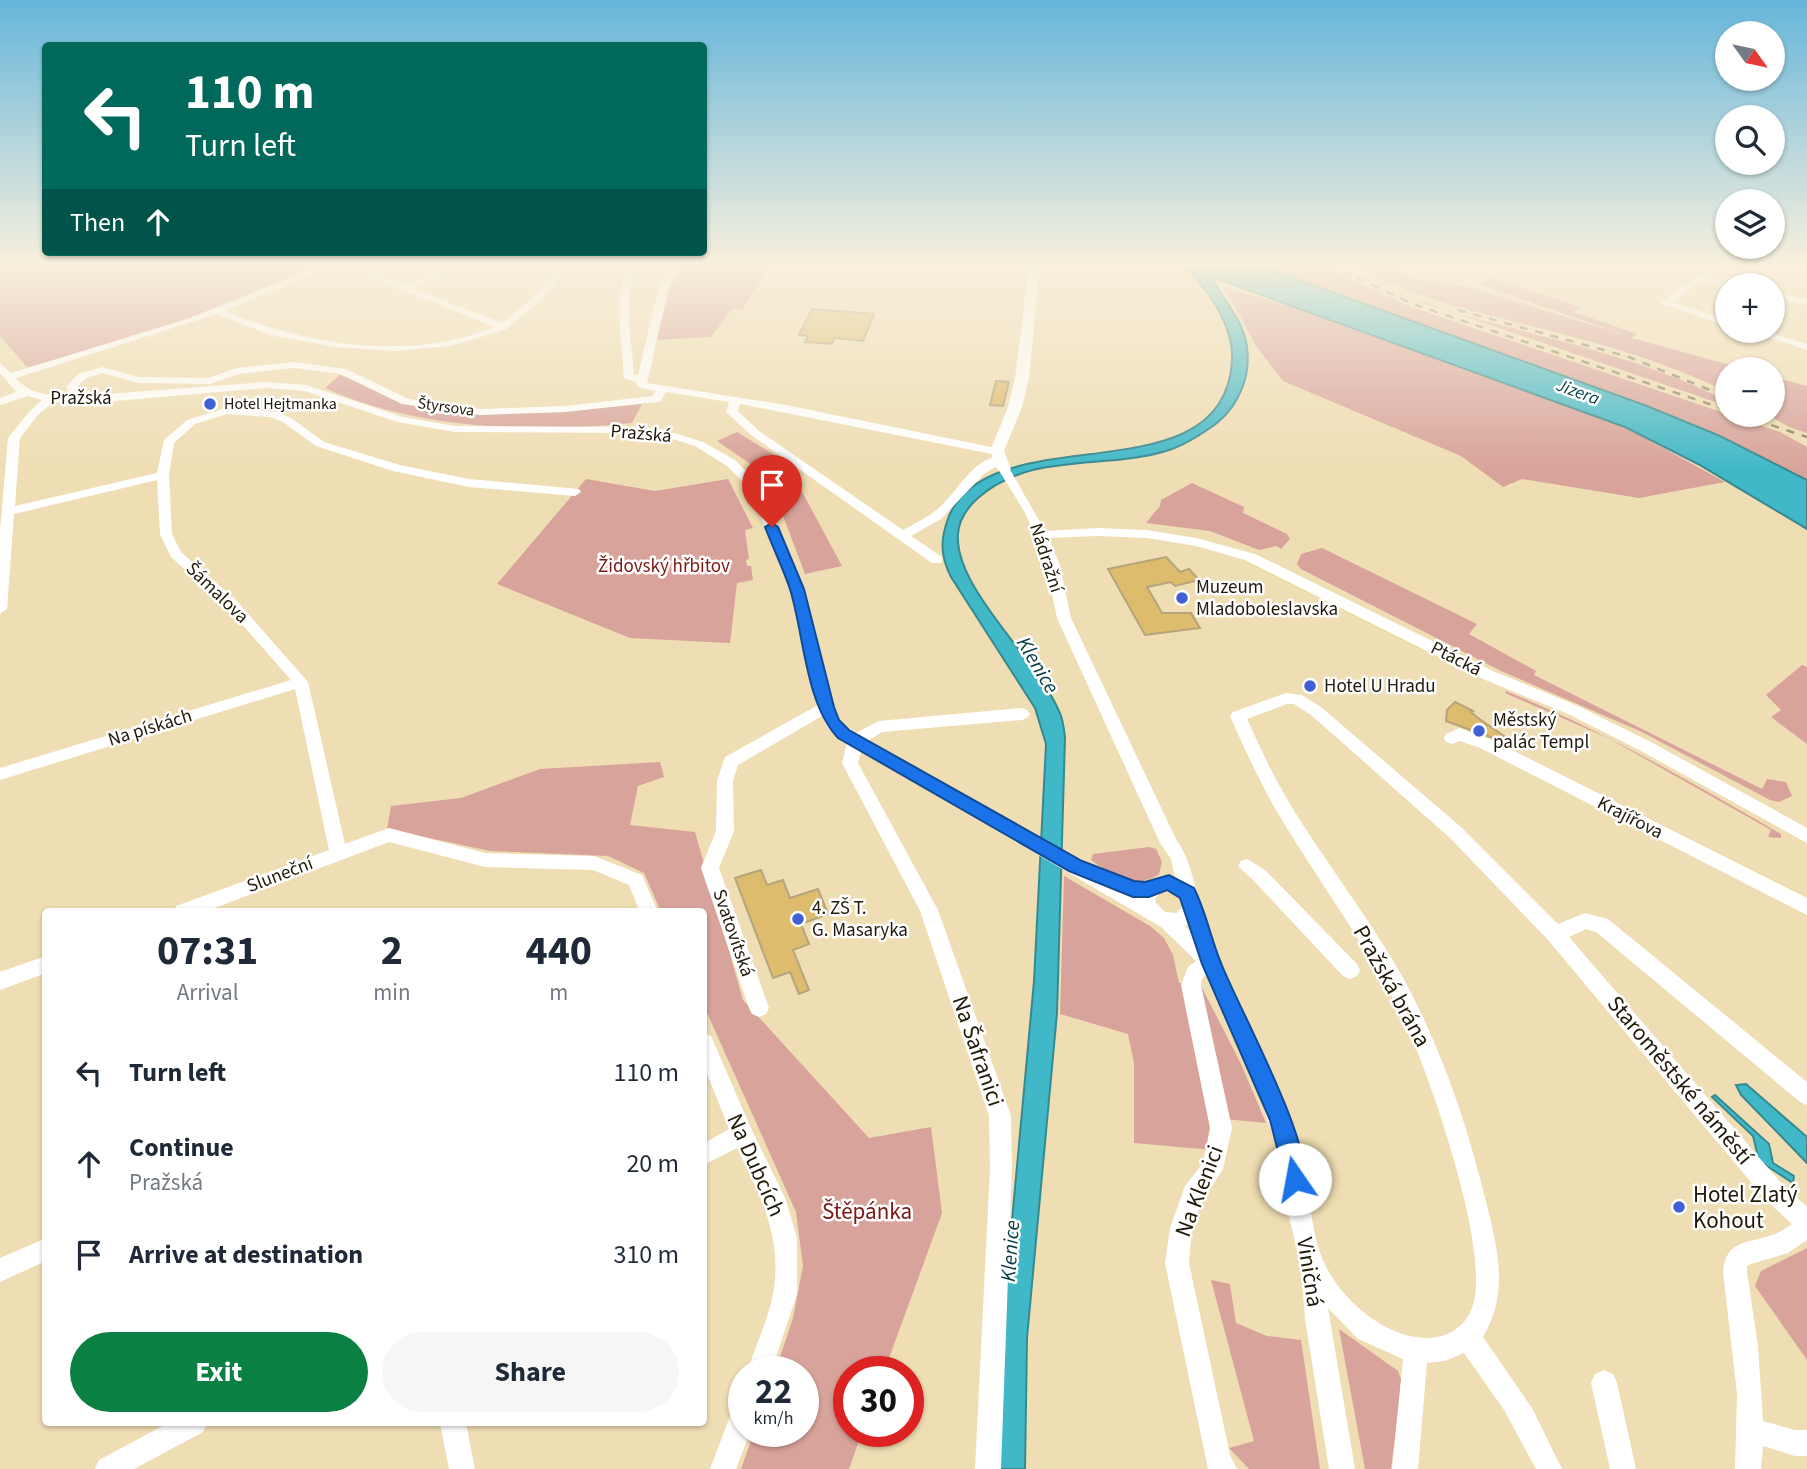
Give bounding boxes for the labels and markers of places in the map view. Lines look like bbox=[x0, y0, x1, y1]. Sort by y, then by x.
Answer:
place label: Hotel Hejtmanka bbox=[224, 393, 337, 415]
marker: Hotel Hejtmanka bbox=[202, 396, 218, 412]
pin bbox=[742, 455, 802, 527]
place label: Muzeum Mladoboleslavska bbox=[1196, 574, 1338, 623]
marker: Muzeum Mladoboleslavska bbox=[1174, 590, 1190, 606]
place label: Hotel U Hradu bbox=[1324, 673, 1436, 700]
marker: Hotel U Hradu bbox=[1302, 678, 1318, 694]
place label: Městský palác Templ bbox=[1493, 707, 1589, 756]
marker: Městský palác Templ bbox=[1471, 723, 1487, 739]
place label: 4. ZŠ T. G. Masaryka bbox=[812, 895, 908, 944]
marker: 4. ZŠ T. G. Masaryka bbox=[790, 911, 806, 927]
place label: Hotel Zlatý Kohout bbox=[1693, 1178, 1798, 1237]
marker: Hotel Zlatý Kohout bbox=[1671, 1199, 1687, 1215]

